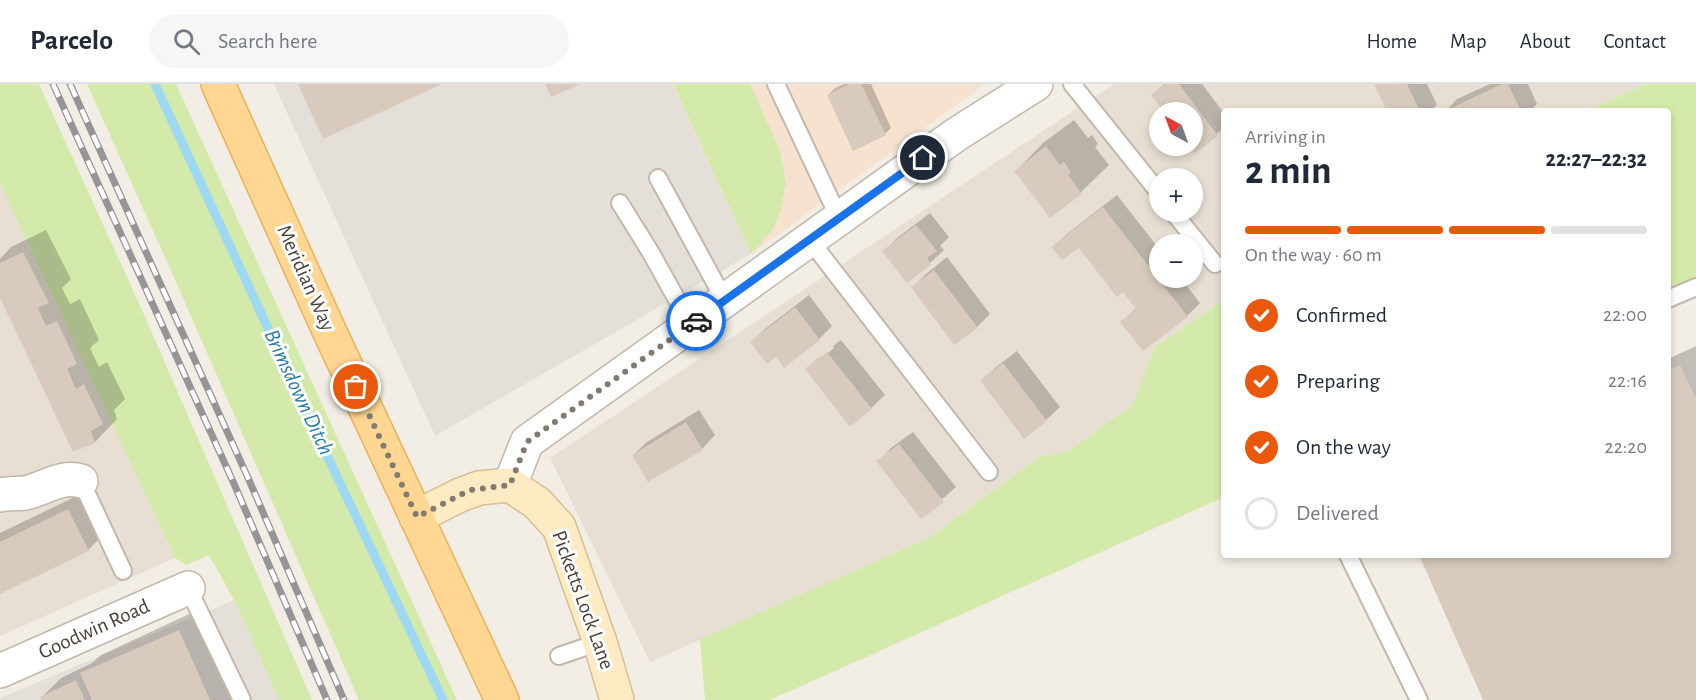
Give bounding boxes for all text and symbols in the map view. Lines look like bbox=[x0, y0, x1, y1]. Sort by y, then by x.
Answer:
search box bbox=[149, 14, 569, 68]
icon: search bbox=[170, 25, 203, 58]
text: Parcelo bbox=[30, 27, 113, 55]
text: Search here bbox=[218, 30, 317, 52]
text: Home bbox=[1366, 31, 1417, 52]
text: Map bbox=[1450, 31, 1487, 52]
text: About bbox=[1520, 31, 1570, 52]
text: Contact bbox=[1603, 31, 1666, 52]
north arrow bbox=[1149, 102, 1203, 156]
map controls bbox=[1149, 102, 1203, 288]
text: Arriving in bbox=[1245, 127, 1326, 147]
pin bbox=[897, 132, 948, 183]
icon: home bbox=[906, 141, 939, 174]
text: 22:27–22:32 bbox=[1546, 148, 1647, 170]
text: 2 min bbox=[1245, 152, 1332, 191]
button: + bbox=[1149, 168, 1203, 222]
street label: Meridian Way bbox=[273, 222, 339, 334]
button: − bbox=[1149, 234, 1203, 288]
text: On the way · 60 m bbox=[1245, 245, 1382, 265]
courier bbox=[666, 291, 726, 351]
icon: check bbox=[1245, 299, 1278, 332]
text: Confirmed bbox=[1296, 304, 1387, 326]
icon: car bbox=[680, 305, 713, 338]
text: 22:00 bbox=[1603, 305, 1647, 325]
water label: Brimsdown Ditch bbox=[260, 326, 338, 458]
pin bbox=[330, 361, 381, 412]
icon: check bbox=[1245, 365, 1278, 398]
icon: bag bbox=[339, 370, 372, 403]
text: Preparing bbox=[1296, 370, 1380, 392]
text: 22:16 bbox=[1608, 371, 1647, 391]
icon: check bbox=[1245, 431, 1278, 464]
text: On the way bbox=[1296, 436, 1391, 458]
text: 22:20 bbox=[1605, 437, 1647, 457]
text: Delivered bbox=[1296, 502, 1379, 524]
street label: Picketts Lock Lane bbox=[548, 528, 618, 672]
street label: Goodwin Road bbox=[35, 595, 153, 663]

